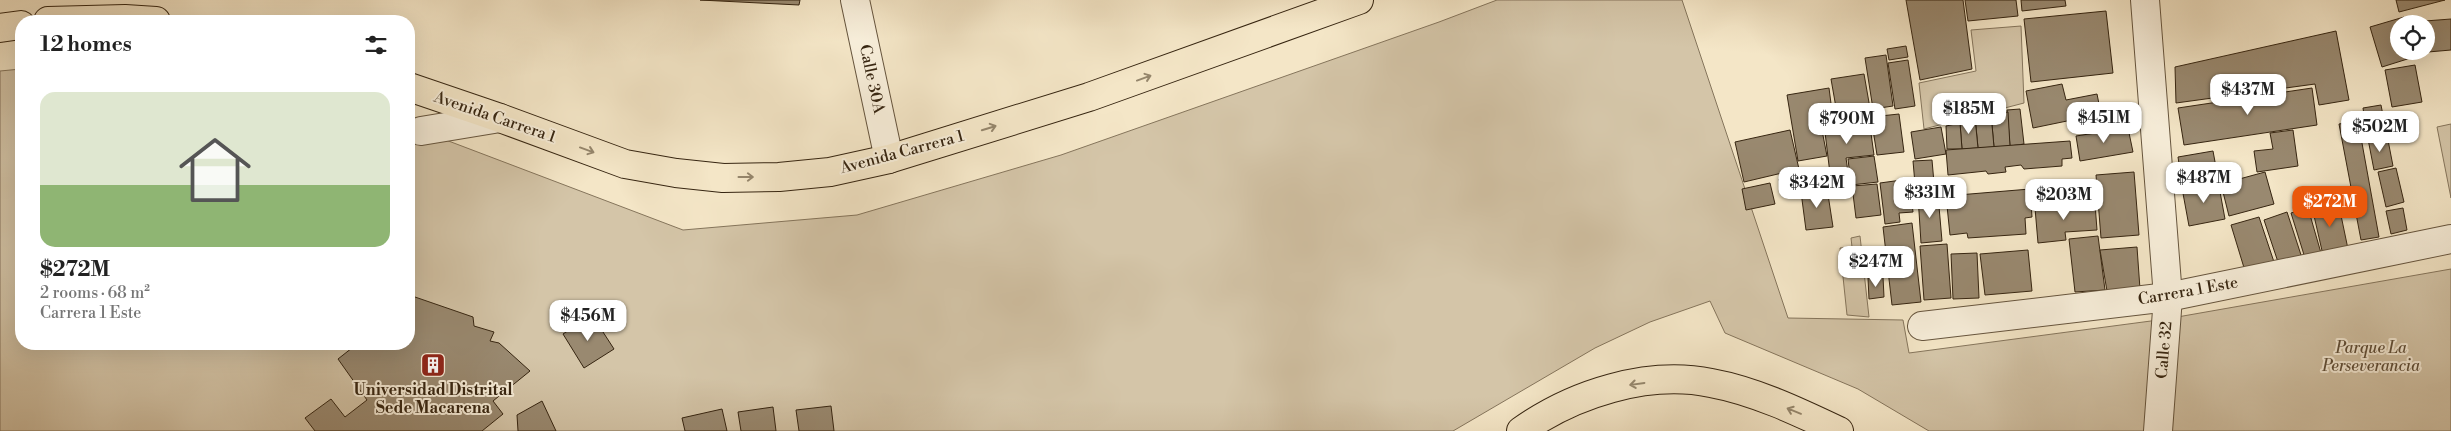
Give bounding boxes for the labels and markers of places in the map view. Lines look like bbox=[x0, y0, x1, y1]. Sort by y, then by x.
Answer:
pin: $437M bbox=[2213, 74, 2283, 116]
pin: $185M bbox=[1934, 92, 2004, 135]
pin: $790M bbox=[1812, 102, 1882, 145]
pin: $451M bbox=[2069, 102, 2139, 144]
pin: $502M bbox=[2345, 110, 2415, 153]
pin: $487M bbox=[2169, 162, 2239, 204]
pin: $342M bbox=[1782, 166, 1852, 209]
pin: $331M bbox=[1895, 176, 1965, 219]
pin: $203M bbox=[2029, 178, 2099, 221]
pin: $272M bbox=[2295, 186, 2365, 228]
pin: $247M bbox=[1841, 246, 1911, 288]
pin: $456M bbox=[553, 300, 623, 342]
building icon: Universidad Distrital Sede Macarena bbox=[420, 352, 446, 378]
place label: Universidad Distrital Sede Macarena bbox=[353, 380, 513, 418]

